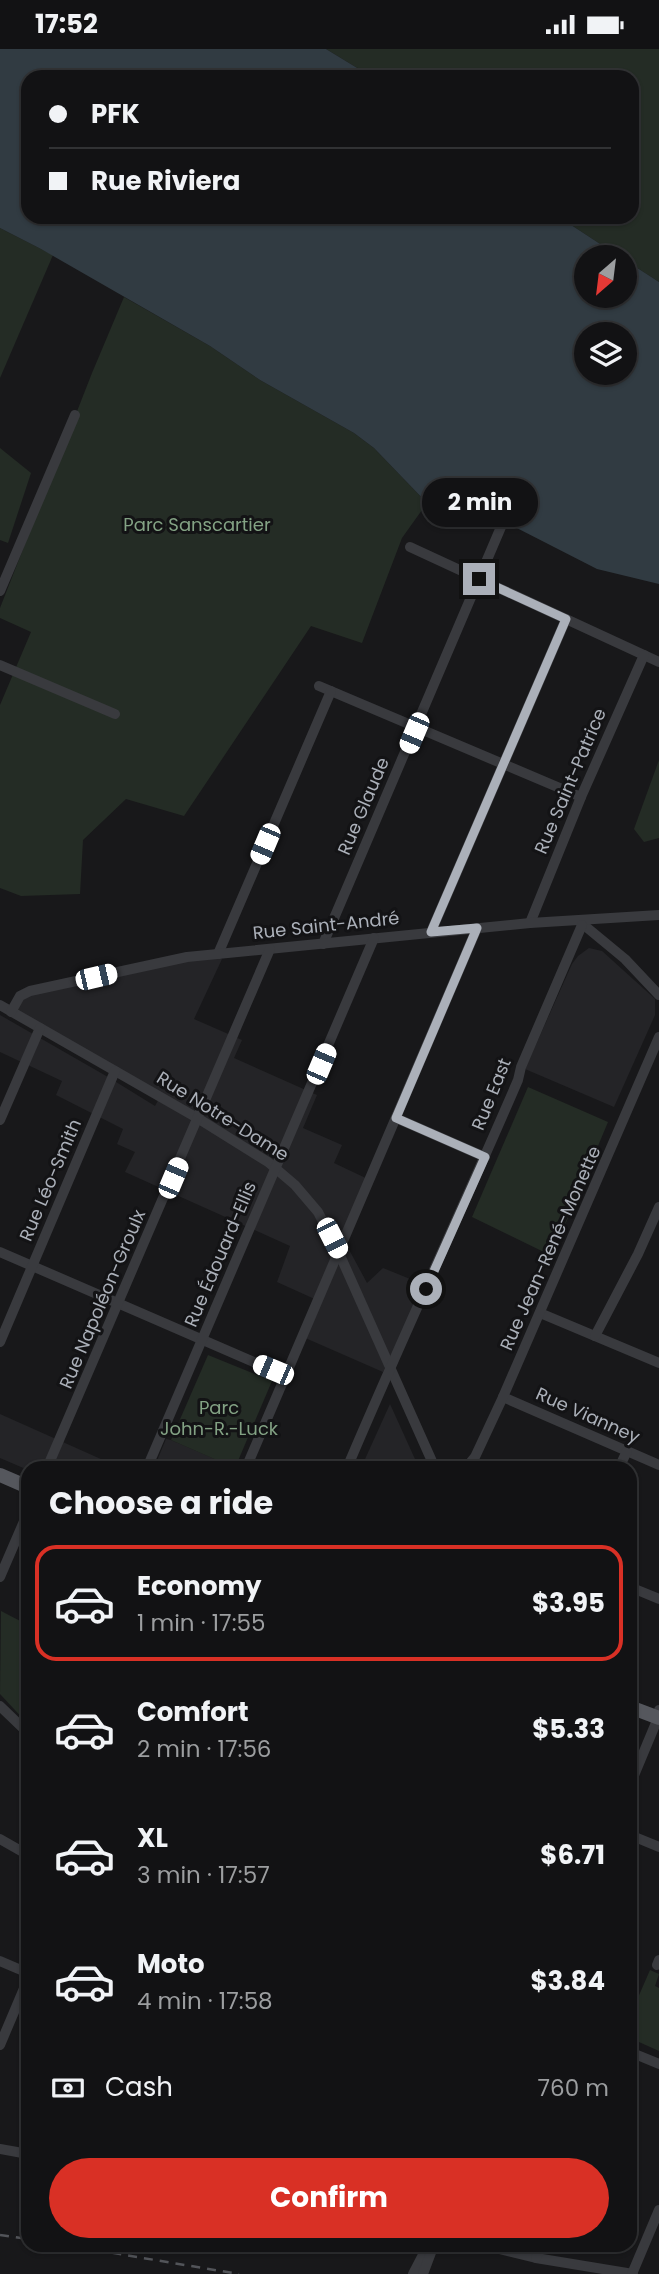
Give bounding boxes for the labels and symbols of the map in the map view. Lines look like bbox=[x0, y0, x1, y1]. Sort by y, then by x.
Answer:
north arrow bbox=[574, 245, 637, 308]
callout: 2 min bbox=[421, 477, 537, 526]
park label: Parc Sanscartier bbox=[123, 512, 271, 537]
route end bbox=[463, 563, 495, 595]
street label: Rue Saint-Patrice bbox=[528, 704, 612, 858]
car bbox=[397, 710, 432, 756]
street label: Rue Glaude bbox=[331, 753, 395, 859]
car bbox=[248, 821, 283, 867]
street label: Rue Saint-André bbox=[251, 905, 401, 945]
car bbox=[74, 962, 119, 992]
car bbox=[304, 1041, 339, 1087]
street label: Rue East bbox=[465, 1054, 517, 1134]
street label: Rue Notre-Dame bbox=[152, 1065, 294, 1167]
street label: Rue Léo-Smith bbox=[13, 1115, 87, 1245]
street label: Rue Jean-René-Monette bbox=[494, 1142, 606, 1354]
car bbox=[156, 1155, 191, 1201]
street label: Rue Édouard-Ellis bbox=[178, 1177, 262, 1331]
street label: Rue Napoléon-Groulx bbox=[53, 1205, 151, 1392]
car bbox=[314, 1215, 351, 1261]
route start bbox=[410, 1273, 442, 1305]
car bbox=[250, 1352, 297, 1388]
street label: Rue Vianney bbox=[532, 1381, 644, 1449]
park label: Parc John-R.-Luck bbox=[160, 1395, 279, 1441]

